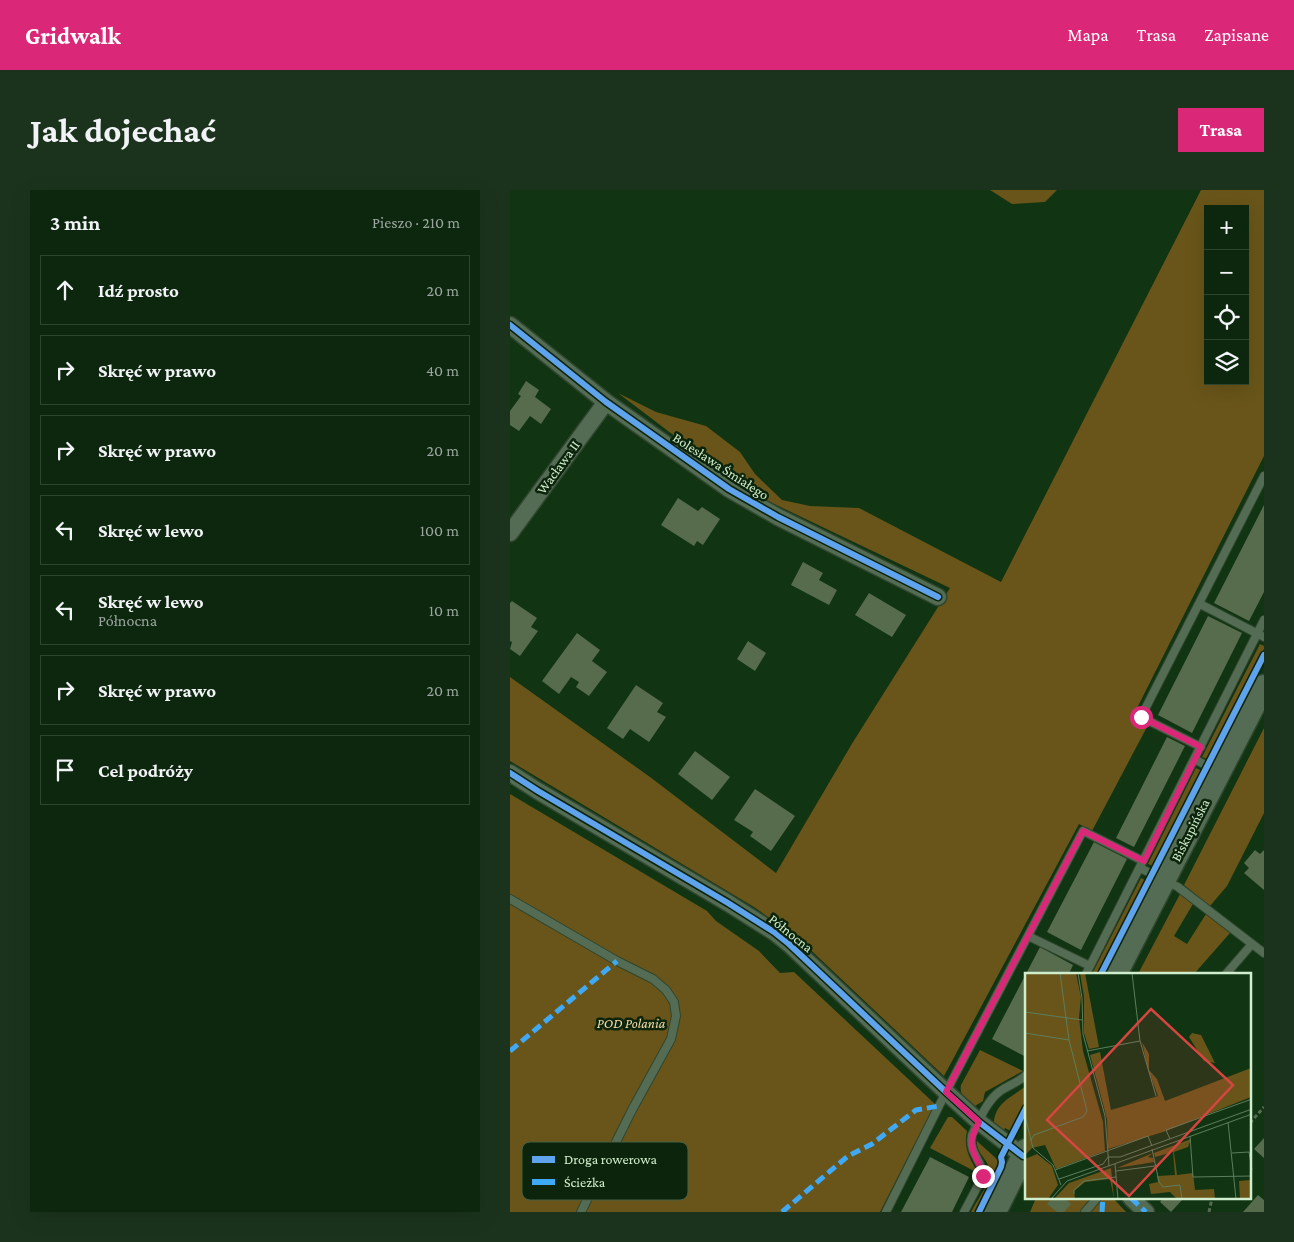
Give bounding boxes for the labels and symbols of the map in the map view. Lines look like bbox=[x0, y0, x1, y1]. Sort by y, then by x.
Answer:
street label: Bolesława Śmiałego bbox=[670, 429, 772, 503]
street label: Wacława II bbox=[533, 437, 583, 497]
route start bbox=[1130, 706, 1153, 729]
street label: Biskupińska bbox=[1167, 796, 1213, 864]
street label: Północna bbox=[766, 911, 817, 956]
inset map bbox=[1025, 973, 1252, 1200]
park label: POD Polania bbox=[597, 1015, 666, 1031]
legend bbox=[522, 1142, 688, 1200]
text: Droga rowerowa bbox=[564, 1151, 657, 1167]
route end bbox=[972, 1165, 995, 1188]
text: Ścieżka bbox=[564, 1174, 606, 1190]

